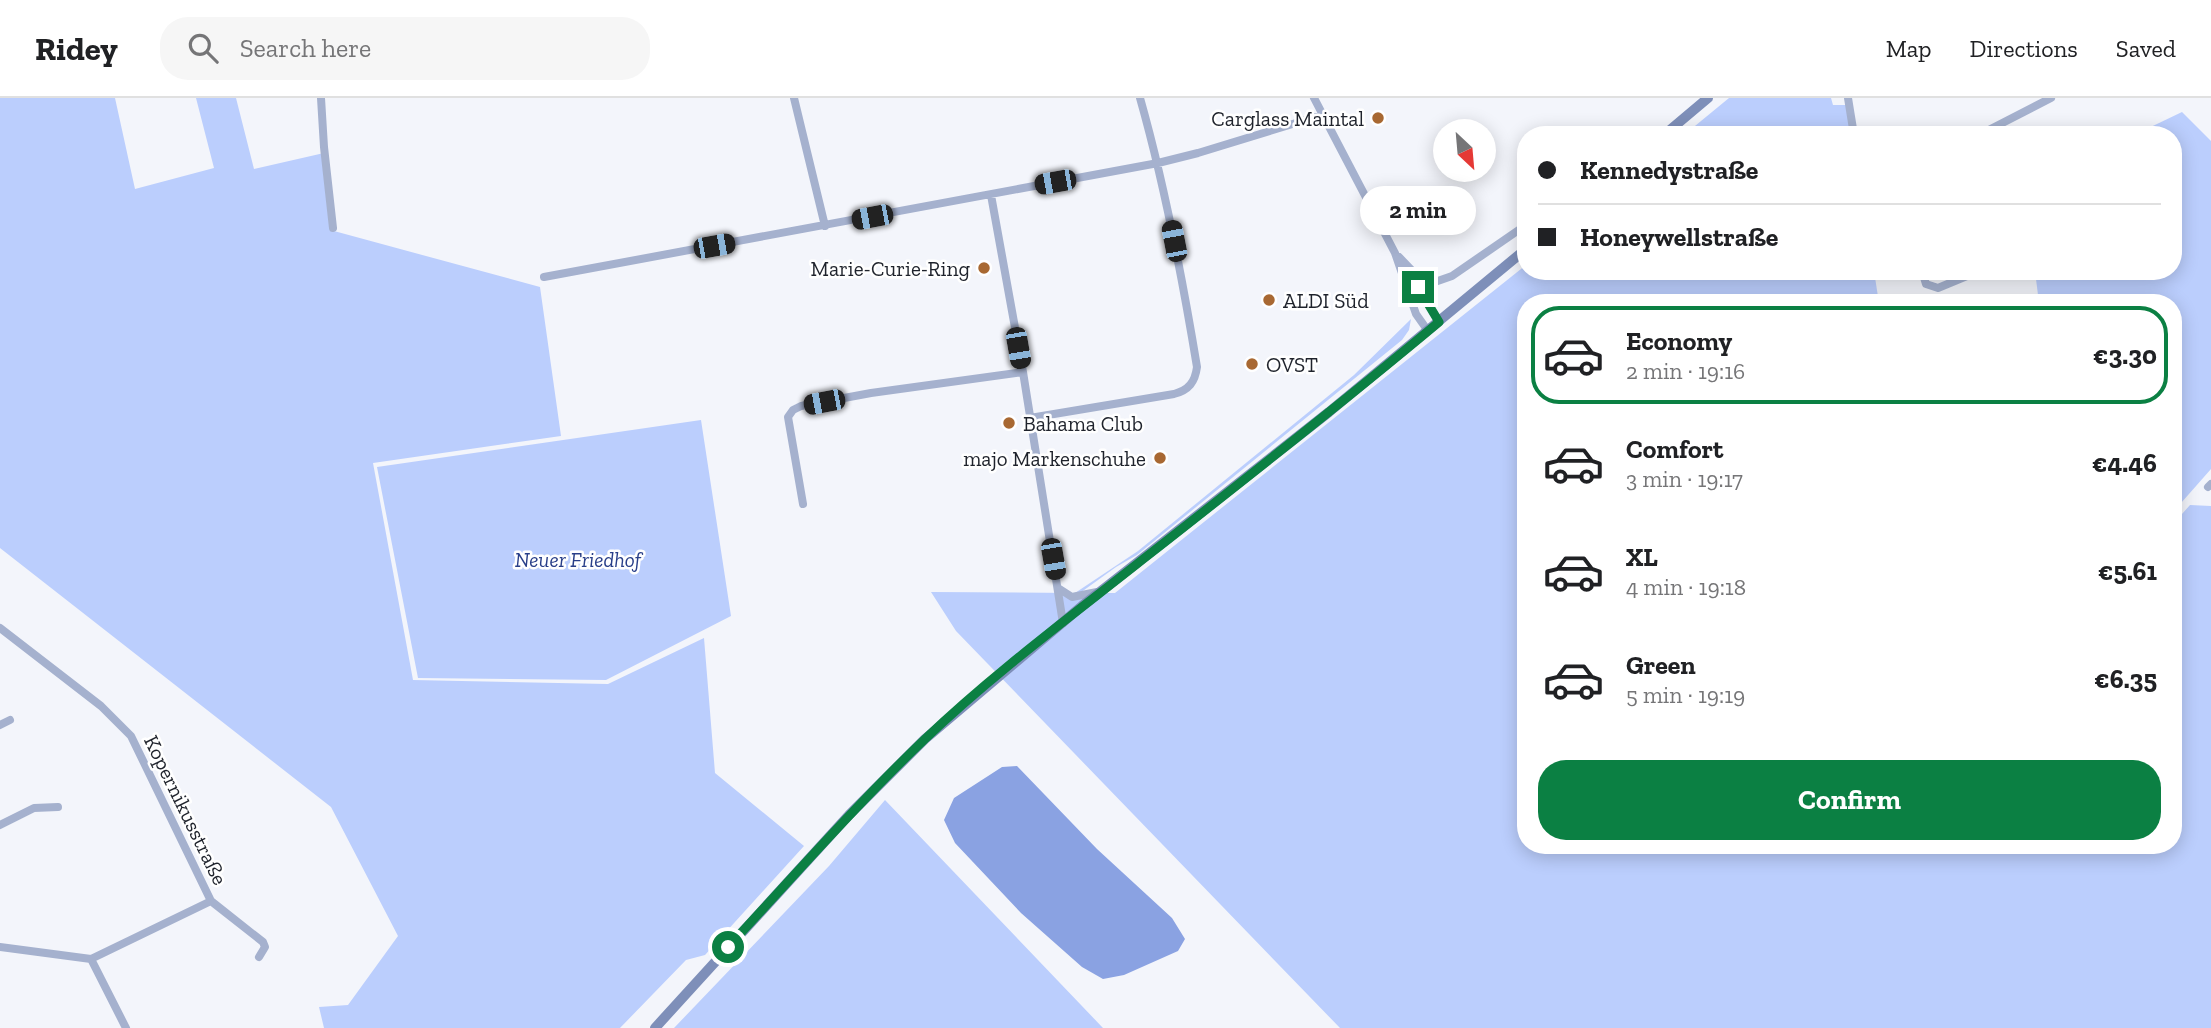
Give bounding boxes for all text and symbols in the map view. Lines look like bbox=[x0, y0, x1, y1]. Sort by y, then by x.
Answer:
search box bbox=[160, 17, 650, 80]
text: Ridey bbox=[35, 29, 118, 68]
icon: search bbox=[184, 29, 222, 67]
text: Search here bbox=[240, 32, 371, 64]
text: Map bbox=[1886, 34, 1932, 63]
text: Directions bbox=[1970, 34, 2078, 63]
text: Saved bbox=[2116, 34, 2176, 63]
place label: Carglass Maintal bbox=[1211, 106, 1364, 131]
marker: Carglass Maintal bbox=[1370, 110, 1386, 126]
north arrow bbox=[1433, 119, 1496, 182]
map controls bbox=[1433, 119, 1496, 182]
text: Kennedystraße bbox=[1580, 154, 1758, 186]
car bbox=[1033, 168, 1078, 196]
callout: 2 min bbox=[1360, 186, 1476, 234]
text: 2 min bbox=[1389, 196, 1447, 224]
car bbox=[850, 203, 895, 231]
car bbox=[1160, 218, 1189, 264]
text: Honeywellstraße bbox=[1580, 221, 1778, 253]
car bbox=[692, 232, 737, 260]
place label: Marie-Curie-Ring bbox=[811, 256, 970, 281]
marker: Marie-Curie-Ring bbox=[976, 260, 992, 276]
route end bbox=[1402, 271, 1434, 303]
place label: ALDI Süd bbox=[1283, 288, 1369, 313]
marker: ALDI Süd bbox=[1261, 292, 1277, 308]
icon: car bbox=[1542, 324, 1605, 387]
car bbox=[1005, 325, 1032, 371]
text: Economy bbox=[1626, 325, 1732, 357]
text: €3.30 bbox=[2093, 339, 2157, 371]
place label: OVST bbox=[1266, 352, 1318, 377]
marker: OVST bbox=[1244, 356, 1260, 372]
text: 2 min · 19:16 bbox=[1626, 357, 1745, 385]
car bbox=[802, 388, 847, 416]
place label: Bahama Club bbox=[1023, 411, 1143, 436]
marker: Bahama Club bbox=[1001, 415, 1017, 431]
icon: car bbox=[1542, 432, 1605, 495]
text: Comfort bbox=[1626, 433, 1723, 465]
place label: majo Markenschuhe bbox=[963, 446, 1146, 472]
text: €4.46 bbox=[2092, 447, 2157, 479]
marker: majo Markenschuhe bbox=[1152, 450, 1168, 466]
text: 3 min · 19:17 bbox=[1626, 465, 1743, 493]
car bbox=[1040, 536, 1067, 582]
icon: car bbox=[1542, 540, 1605, 603]
text: XL bbox=[1626, 541, 1658, 573]
park label: Neuer Friedhof bbox=[515, 547, 644, 572]
text: €5.61 bbox=[2098, 555, 2157, 587]
text: 4 min · 19:18 bbox=[1626, 573, 1746, 601]
icon: car bbox=[1542, 648, 1605, 711]
text: Green bbox=[1626, 649, 1696, 681]
text: €6.35 bbox=[2094, 663, 2157, 695]
text: 5 min · 19:19 bbox=[1626, 681, 1745, 709]
street label: Kopernikusstraße bbox=[139, 731, 233, 889]
button: Confirm bbox=[1538, 760, 2161, 840]
route start bbox=[712, 931, 744, 963]

